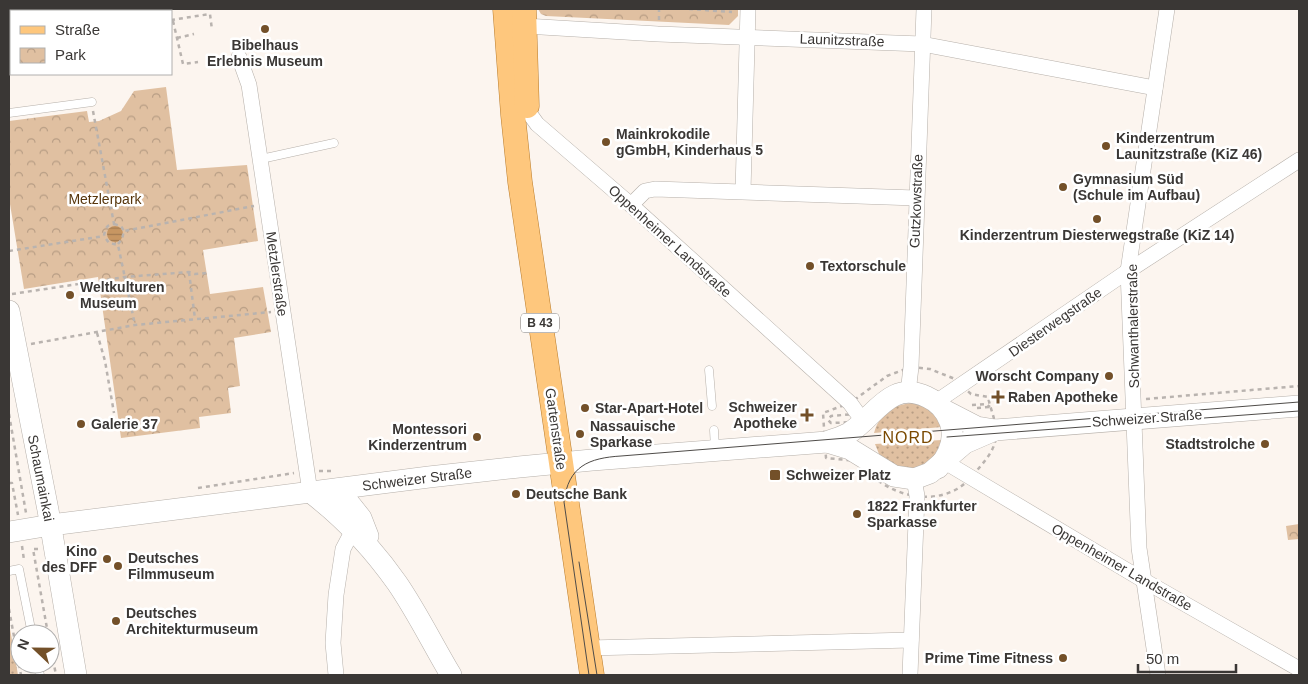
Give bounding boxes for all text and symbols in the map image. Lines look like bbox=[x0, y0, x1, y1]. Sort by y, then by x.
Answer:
legend bbox=[10, 10, 172, 75]
text: Straße bbox=[55, 21, 100, 38]
marker: Bibelhaus Erlebnis Museum bbox=[259, 23, 271, 35]
street label: Launitzstraße bbox=[799, 31, 885, 49]
place label: Bibelhaus Erlebnis Museum bbox=[207, 37, 323, 69]
text: Park bbox=[55, 46, 86, 63]
place label: Mainkrokodile gGmbH, Kinderhaus 5 bbox=[616, 126, 763, 158]
place label: Kinderzentrum Launitzstraße (KiZ 46) bbox=[1116, 130, 1262, 162]
marker: Mainkrokodile gGmbH, Kinderhaus 5 bbox=[600, 136, 612, 148]
marker: Kinderzentrum Launitzstraße (KiZ 46) bbox=[1100, 140, 1112, 152]
street label: Gutzkowstraße bbox=[906, 153, 926, 248]
place label: Gymnasium Süd (Schule im Aufbau) bbox=[1073, 171, 1200, 203]
marker: Gymnasium Süd (Schule im Aufbau) bbox=[1057, 181, 1069, 193]
street label: Oppenheimer Landstraße bbox=[605, 182, 735, 300]
park label: Metzlerpark bbox=[68, 191, 143, 207]
marker: Kinderzentrum Diesterwegstraße (KiZ 14) bbox=[1091, 213, 1103, 225]
place label: Kinderzentrum Diesterwegstraße (KiZ 14) bbox=[960, 227, 1234, 243]
street label: Metzlerstraße bbox=[263, 231, 291, 318]
place label: Textorschule bbox=[820, 258, 906, 274]
marker: Textorschule bbox=[804, 260, 816, 272]
street label: Schwanthalerstraße bbox=[1124, 263, 1142, 388]
place label: Weltkulturen Museum bbox=[80, 279, 165, 311]
street label: Diesterwegstraße bbox=[1005, 284, 1105, 360]
marker: Weltkulturen Museum bbox=[64, 289, 76, 301]
road number: B 43 bbox=[521, 314, 559, 332]
place label: Worscht Company bbox=[976, 368, 1099, 384]
marker: Worscht Company bbox=[1103, 370, 1115, 382]
street label: Gartenstraße bbox=[542, 387, 570, 471]
place label: Raben Apotheke bbox=[1008, 389, 1118, 405]
marker: Raben Apotheke bbox=[992, 391, 1004, 403]
place label: Schweizer Apotheke bbox=[729, 399, 798, 431]
place label: Star-Apart-Hotel bbox=[595, 400, 703, 416]
marker: Star-Apart-Hotel bbox=[579, 402, 591, 414]
street label: Schweizer Straße bbox=[1091, 406, 1203, 430]
marker: Schweizer Apotheke bbox=[801, 409, 813, 421]
place label: Galerie 37 bbox=[91, 416, 158, 432]
marker: Galerie 37 bbox=[75, 418, 87, 430]
place label: Nassauische Sparkase bbox=[590, 418, 676, 450]
place label: Montessori Kinderzentrum bbox=[368, 421, 467, 453]
marker: Nassauische Sparkase bbox=[574, 428, 586, 440]
district label: NORD bbox=[882, 429, 934, 446]
marker: Montessori Kinderzentrum bbox=[471, 431, 483, 443]
street label: Schaumainkai bbox=[25, 433, 57, 523]
place label: Stadtstrolche bbox=[1166, 436, 1255, 452]
marker: Stadtstrolche bbox=[1259, 438, 1271, 450]
street label: Schweizer Straße bbox=[361, 464, 473, 494]
place label: Schweizer Platz bbox=[786, 467, 891, 483]
marker: Schweizer Platz bbox=[768, 468, 782, 482]
place label: Deutsche Bank bbox=[526, 486, 627, 502]
marker: Deutsche Bank bbox=[510, 488, 522, 500]
place label: 1822 Frankfurter Sparkasse bbox=[867, 498, 977, 530]
marker: 1822 Frankfurter Sparkasse bbox=[851, 508, 863, 520]
street label: Oppenheimer Landstraße bbox=[1049, 520, 1195, 614]
place label: Kino des DFF bbox=[42, 543, 97, 575]
place label: Deutsches Filmmuseum bbox=[128, 550, 214, 582]
marker: Kino des DFF bbox=[101, 553, 113, 565]
marker: Deutsches Filmmuseum bbox=[112, 560, 124, 572]
place label: Deutsches Architekturmuseum bbox=[126, 605, 258, 637]
marker: Deutsches Architekturmuseum bbox=[110, 615, 122, 627]
north arrow bbox=[10, 624, 60, 674]
text: N bbox=[14, 636, 32, 652]
scale bar bbox=[1138, 642, 1236, 674]
place label: Prime Time Fitness bbox=[925, 650, 1053, 666]
text: 50 m bbox=[1146, 650, 1179, 667]
marker: Prime Time Fitness bbox=[1057, 652, 1069, 664]

